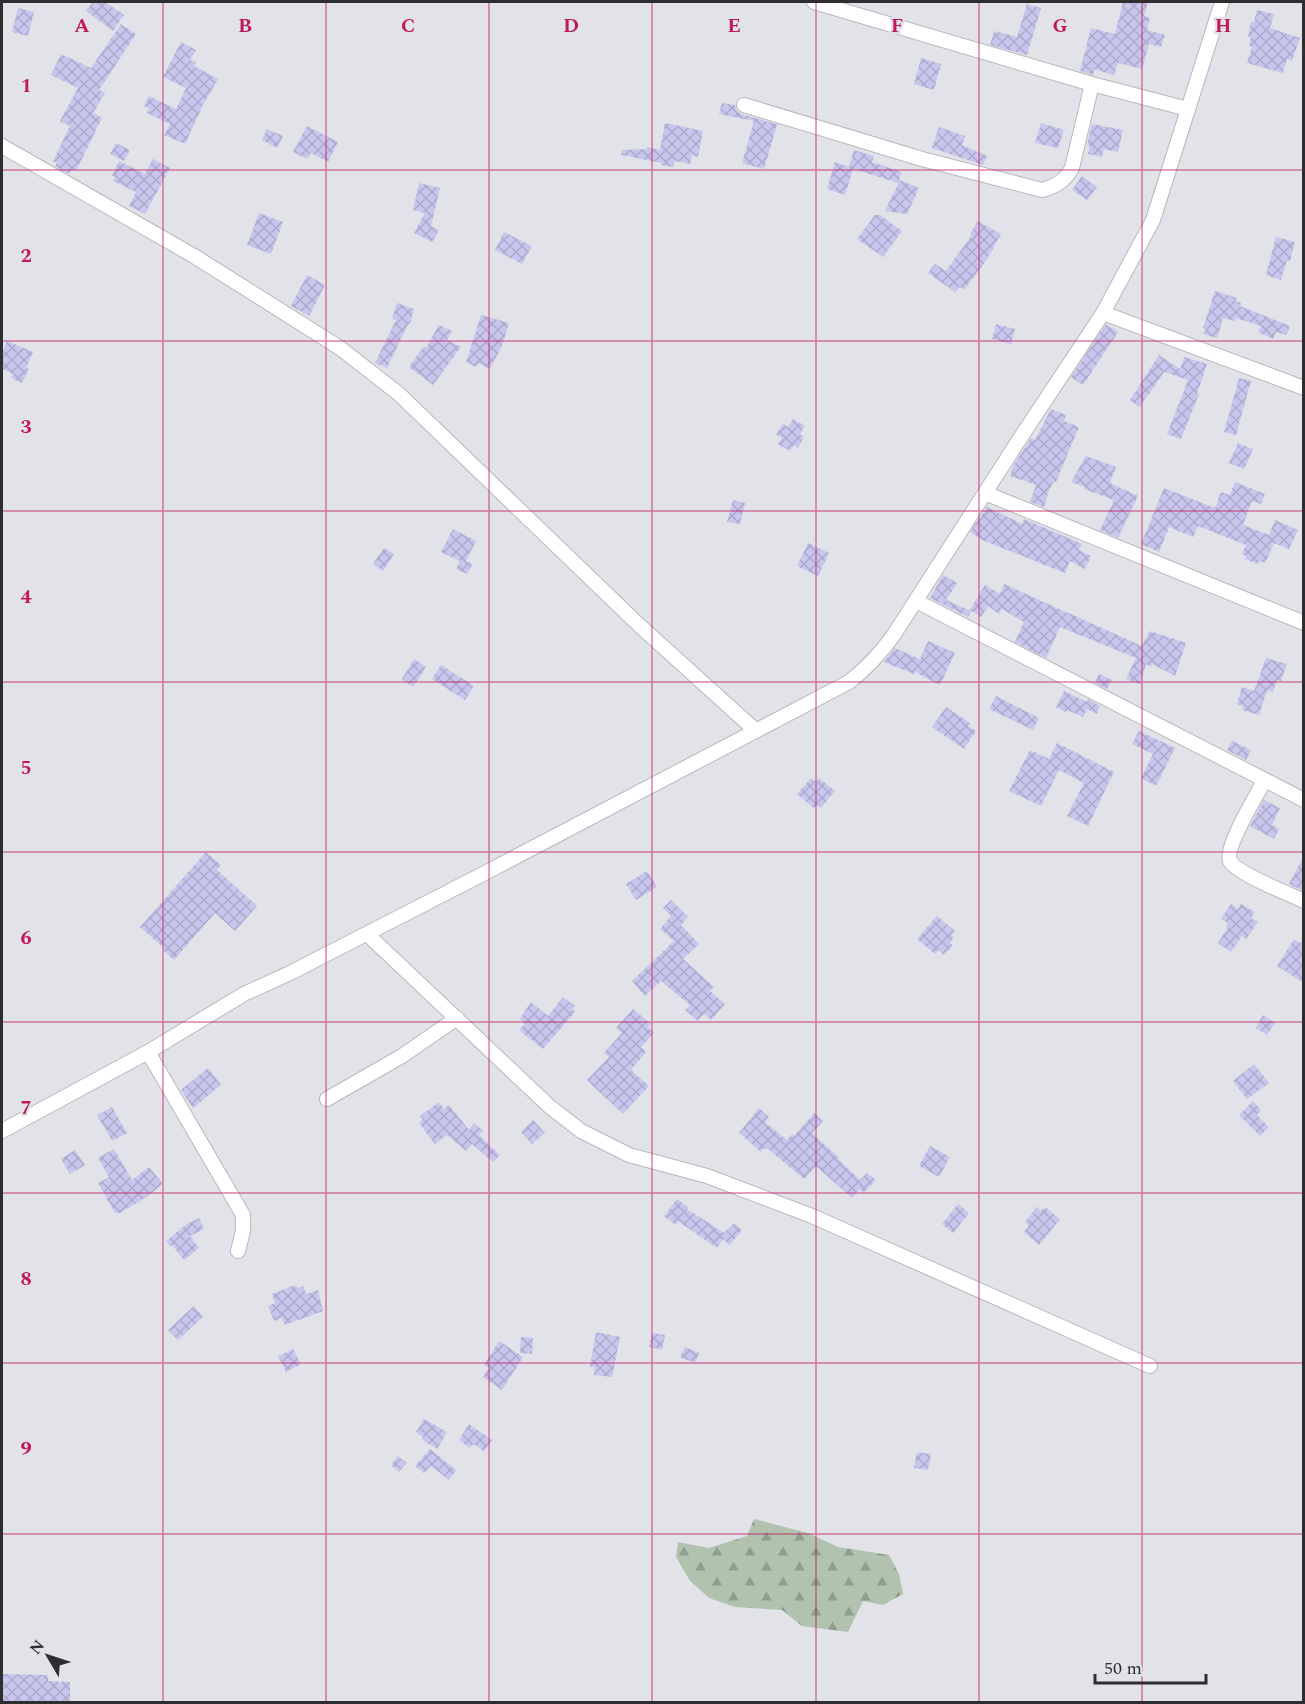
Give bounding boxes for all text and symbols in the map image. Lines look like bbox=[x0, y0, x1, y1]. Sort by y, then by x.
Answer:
text: A bbox=[74, 11, 90, 41]
text: B bbox=[238, 11, 252, 41]
text: C bbox=[401, 11, 415, 41]
text: D bbox=[563, 11, 579, 41]
text: E bbox=[727, 11, 741, 41]
text: F bbox=[891, 11, 903, 41]
text: G bbox=[1052, 11, 1068, 41]
text: H bbox=[1215, 11, 1231, 41]
text: 1 bbox=[20, 71, 32, 101]
text: 2 bbox=[20, 241, 32, 271]
text: 3 bbox=[20, 412, 32, 442]
text: 4 bbox=[20, 582, 32, 612]
text: 5 bbox=[20, 753, 32, 783]
text: 6 bbox=[20, 923, 32, 953]
text: 7 bbox=[20, 1093, 32, 1123]
text: 8 bbox=[20, 1264, 32, 1294]
text: 9 bbox=[20, 1434, 32, 1464]
north arrow bbox=[18, 1626, 78, 1686]
text: N bbox=[24, 1635, 51, 1660]
scale bar bbox=[1095, 1647, 1206, 1685]
text: 50 m bbox=[1104, 1655, 1142, 1682]

